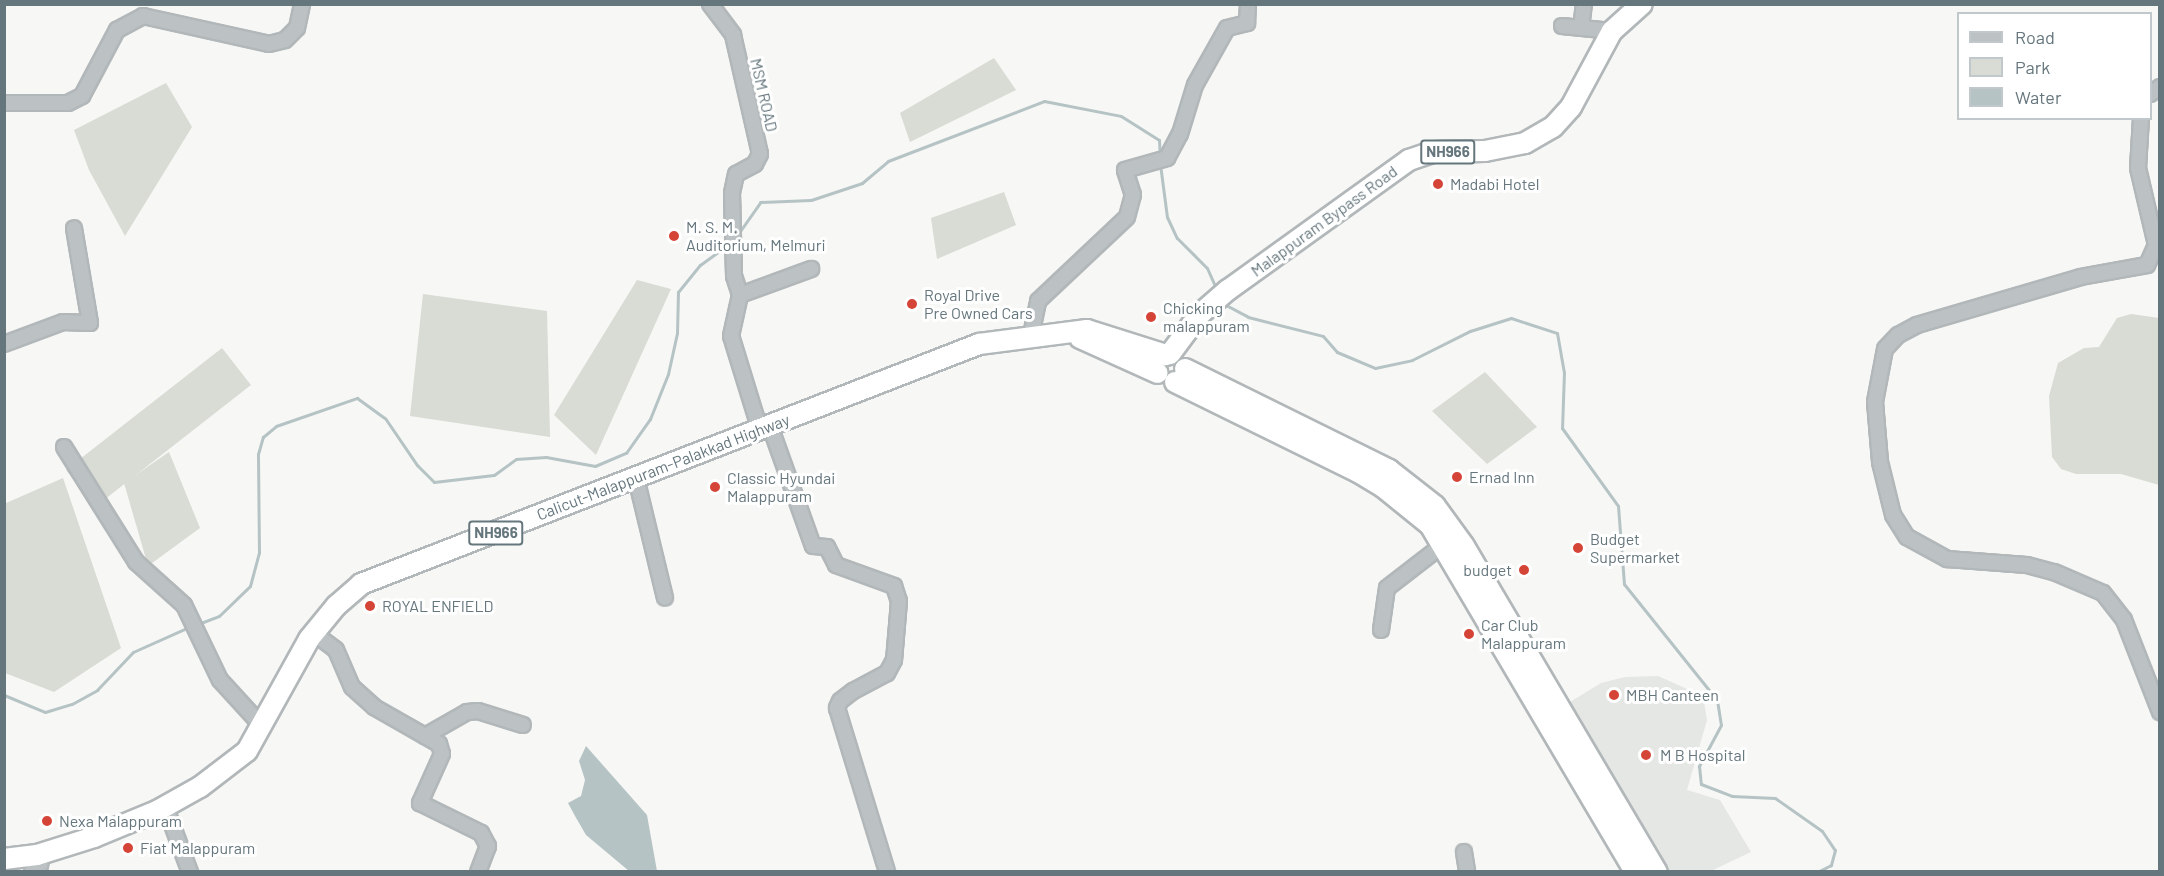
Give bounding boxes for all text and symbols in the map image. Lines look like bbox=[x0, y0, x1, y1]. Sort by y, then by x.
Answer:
legend bbox=[1957, 12, 2152, 120]
text: Road bbox=[2015, 26, 2055, 48]
street label: MSM ROAD bbox=[746, 56, 782, 134]
text: Park bbox=[2015, 56, 2050, 78]
text: Water bbox=[2015, 86, 2062, 108]
road number: NH966 bbox=[1420, 140, 1476, 164]
street label: Malappuram Bypass Road bbox=[1247, 161, 1401, 281]
place label: Madabi Hotel bbox=[1450, 174, 1539, 194]
marker: Madabi Hotel bbox=[1431, 177, 1445, 191]
place label: M. S. M. Auditorium, Melmuri bbox=[686, 217, 826, 255]
marker: M. S. M. Auditorium, Melmuri bbox=[667, 229, 681, 243]
place label: Royal Drive Pre Owned Cars bbox=[924, 285, 1033, 323]
marker: Royal Drive Pre Owned Cars bbox=[905, 297, 919, 311]
place label: Chicking malappuram bbox=[1163, 298, 1250, 336]
marker: Chicking malappuram bbox=[1144, 310, 1158, 324]
street label: Calicut-Malappuram-Palakkad Highway bbox=[534, 410, 792, 524]
place label: Ernad Inn bbox=[1469, 467, 1535, 487]
place label: Classic Hyundai Malappuram bbox=[727, 468, 835, 506]
marker: Ernad Inn bbox=[1450, 470, 1464, 484]
marker: Classic Hyundai Malappuram bbox=[708, 480, 722, 494]
road number: NH966 bbox=[468, 521, 524, 545]
place label: Budget Supermarket bbox=[1590, 529, 1680, 567]
marker: Budget Supermarket bbox=[1571, 541, 1585, 555]
place label: budget bbox=[1463, 560, 1512, 580]
marker: budget bbox=[1517, 563, 1531, 577]
place label: ROYAL ENFIELD bbox=[382, 596, 494, 616]
marker: ROYAL ENFIELD bbox=[363, 599, 377, 613]
place label: Car Club Malappuram bbox=[1481, 615, 1566, 653]
marker: Car Club Malappuram bbox=[1462, 627, 1476, 641]
place label: MBH Canteen bbox=[1626, 685, 1719, 705]
marker: MBH Canteen bbox=[1607, 688, 1621, 702]
place label: M B Hospital bbox=[1660, 745, 1745, 765]
marker: M B Hospital bbox=[1637, 746, 1655, 764]
place label: Nexa Malappuram bbox=[59, 811, 182, 831]
marker: Nexa Malappuram bbox=[40, 814, 54, 828]
place label: Fiat Malappuram bbox=[140, 838, 255, 858]
marker: Fiat Malappuram bbox=[121, 841, 135, 855]

